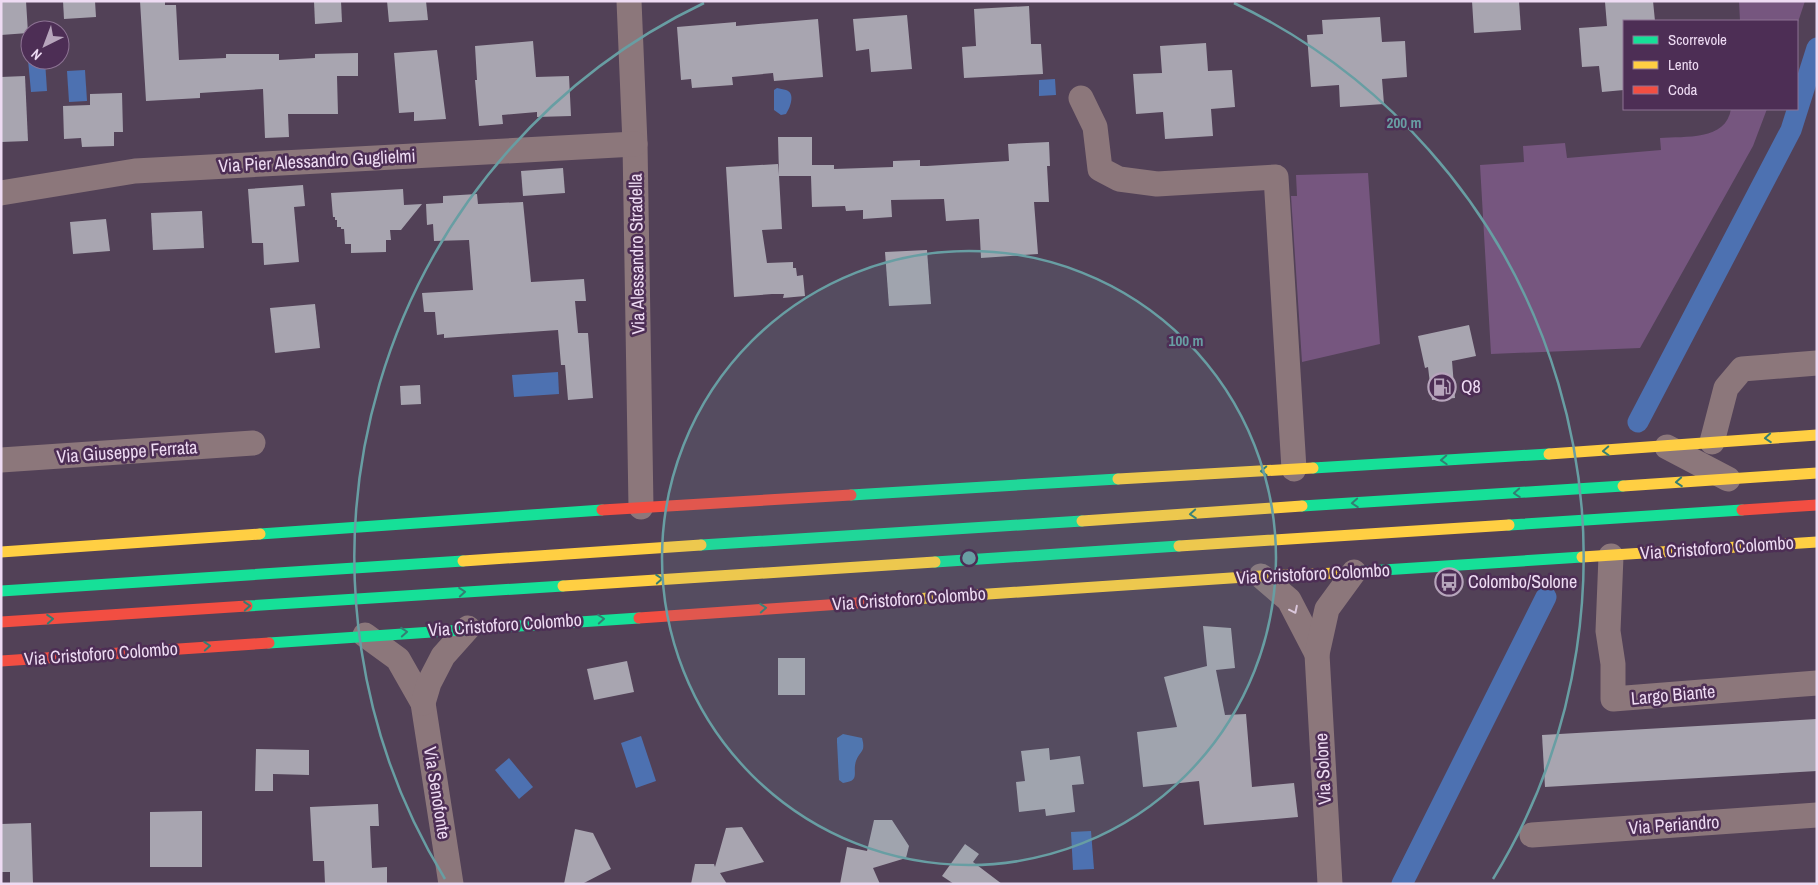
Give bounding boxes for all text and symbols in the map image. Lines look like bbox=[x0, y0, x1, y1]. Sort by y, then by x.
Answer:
north arrow bbox=[20, 20, 70, 70]
legend bbox=[1623, 20, 1798, 110]
text: Scorrevole bbox=[1668, 29, 1727, 50]
text: N bbox=[27, 45, 45, 64]
text: Lento bbox=[1668, 54, 1699, 75]
text: Coda bbox=[1668, 79, 1698, 100]
text: 200 m bbox=[1387, 112, 1421, 133]
street label: Via Pier Alessandro Guglielmi bbox=[218, 143, 416, 178]
street label: Via Alessandro Stradella bbox=[623, 173, 650, 335]
text: 100 m bbox=[1169, 330, 1203, 351]
fuel station icon: Q8 bbox=[1427, 372, 1457, 402]
place label: Q8 bbox=[1461, 374, 1481, 399]
one-way arrow bbox=[1764, 432, 1772, 443]
street label: Via Giuseppe Ferrata bbox=[56, 434, 198, 469]
one-way arrow bbox=[1602, 445, 1610, 456]
one-way arrow bbox=[1440, 455, 1448, 466]
one-way arrow bbox=[1260, 465, 1268, 476]
one-way arrow bbox=[1675, 477, 1683, 488]
one-way arrow bbox=[1513, 487, 1521, 498]
one-way arrow bbox=[1350, 498, 1358, 509]
one-way arrow bbox=[1188, 508, 1196, 519]
street label: Via Cristoforo Colombo bbox=[1639, 530, 1795, 565]
centre of rings bbox=[960, 549, 978, 567]
street label: Via Cristoforo Colombo bbox=[1235, 557, 1391, 590]
bus stop icon: Colombo/Solone bbox=[1434, 567, 1464, 597]
place label: Colombo/Solone bbox=[1468, 569, 1577, 594]
one-way arrow bbox=[655, 574, 663, 585]
street label: Via Cristoforo Colombo bbox=[831, 581, 987, 616]
one-way arrow bbox=[458, 587, 466, 598]
one-way arrow bbox=[243, 600, 251, 611]
one-way arrow bbox=[759, 603, 767, 614]
one-way arrow bbox=[1288, 605, 1298, 614]
street label: Via Cristoforo Colombo bbox=[427, 607, 583, 642]
one-way arrow bbox=[46, 613, 54, 624]
one-way arrow bbox=[597, 614, 605, 625]
one-way arrow bbox=[400, 627, 408, 638]
street label: Via Cristoforo Colombo bbox=[23, 636, 179, 671]
one-way arrow bbox=[203, 641, 211, 652]
street label: Largo Biante bbox=[1630, 678, 1716, 711]
street label: Via Solone bbox=[1308, 732, 1337, 806]
street label: Via Senofonte bbox=[418, 745, 457, 841]
street label: Via Periandro bbox=[1628, 809, 1720, 840]

